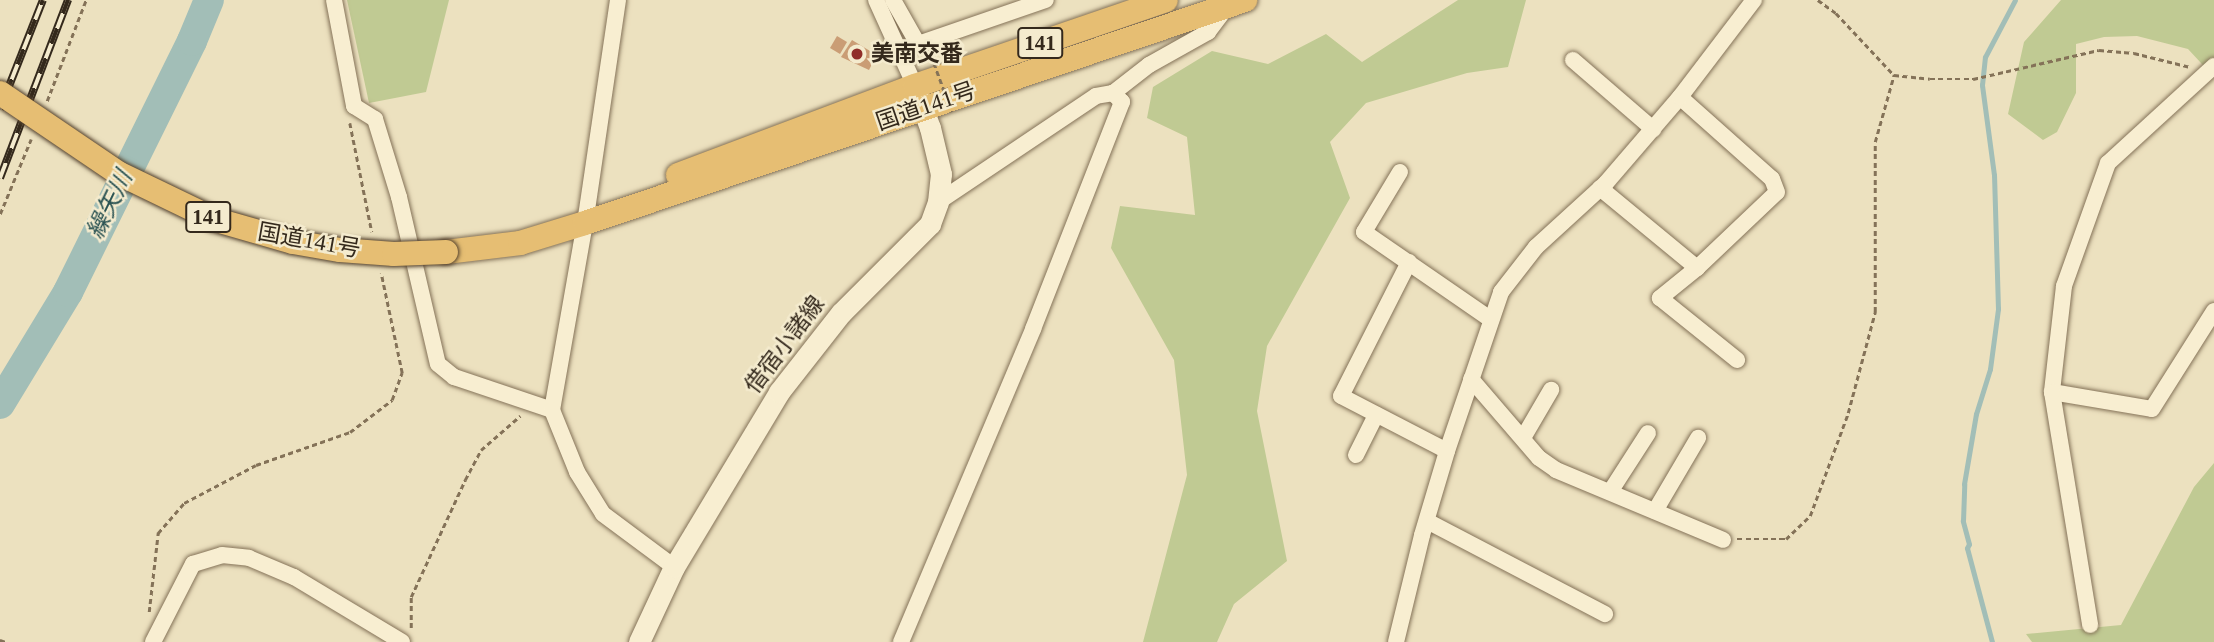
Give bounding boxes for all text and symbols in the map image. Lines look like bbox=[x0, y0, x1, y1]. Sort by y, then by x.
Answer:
road number: 141 bbox=[1017, 26, 1063, 60]
place label: 美南交番 bbox=[871, 40, 963, 68]
marker: 美南交番 bbox=[849, 46, 865, 62]
street label: 国道141号 bbox=[873, 77, 979, 137]
water label: 繰矢川 bbox=[81, 166, 139, 244]
road number: 141 bbox=[185, 200, 231, 234]
street label: 国道141号 bbox=[256, 218, 362, 264]
street label: 借宿小諸線 bbox=[739, 291, 831, 399]

